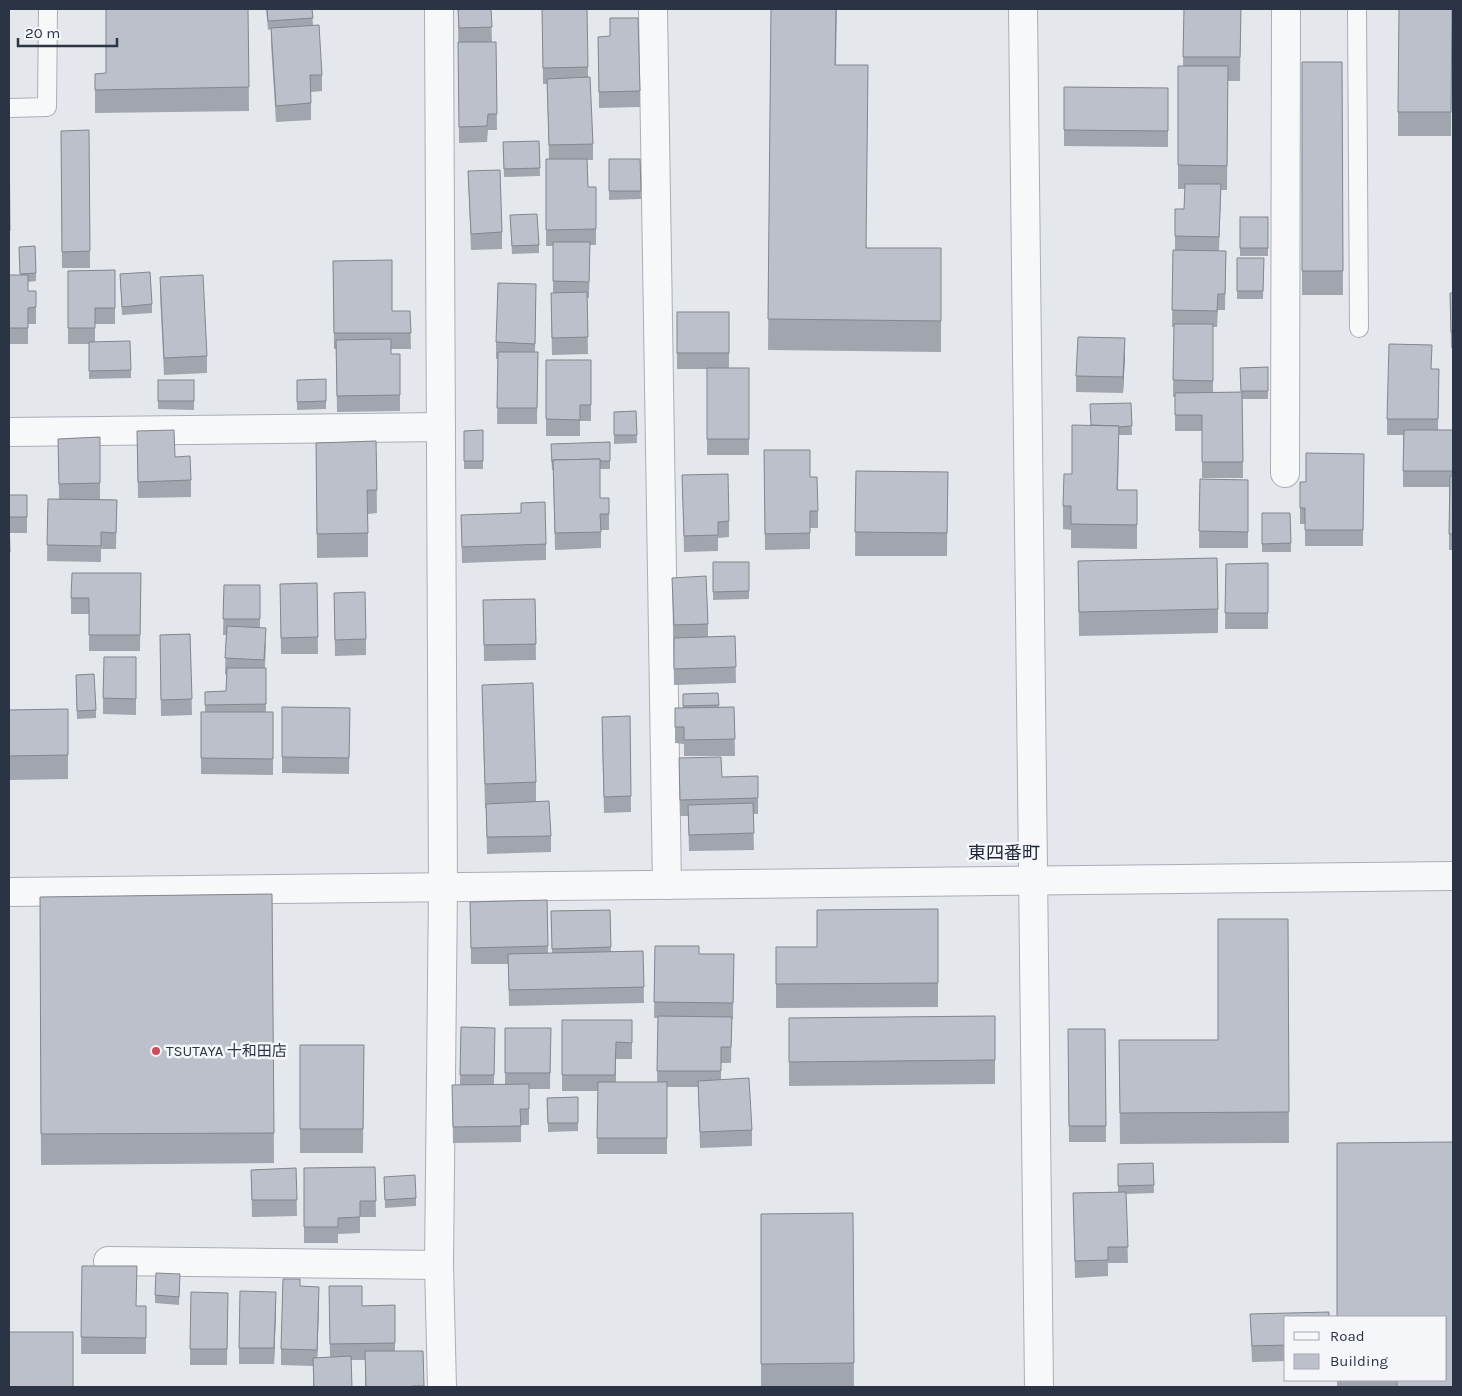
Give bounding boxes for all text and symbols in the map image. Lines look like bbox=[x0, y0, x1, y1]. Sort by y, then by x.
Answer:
scale bar bbox=[18, 15, 116, 47]
text: 20 m bbox=[25, 24, 60, 42]
district label: 東四番町 bbox=[968, 842, 1040, 864]
place label: TSUTAYA 十和田店 bbox=[166, 1042, 287, 1060]
marker: TSUTAYA 十和田店 bbox=[150, 1045, 162, 1057]
legend bbox=[1284, 1316, 1447, 1381]
text: Road bbox=[1330, 1327, 1365, 1345]
text: Building bbox=[1330, 1352, 1388, 1370]

